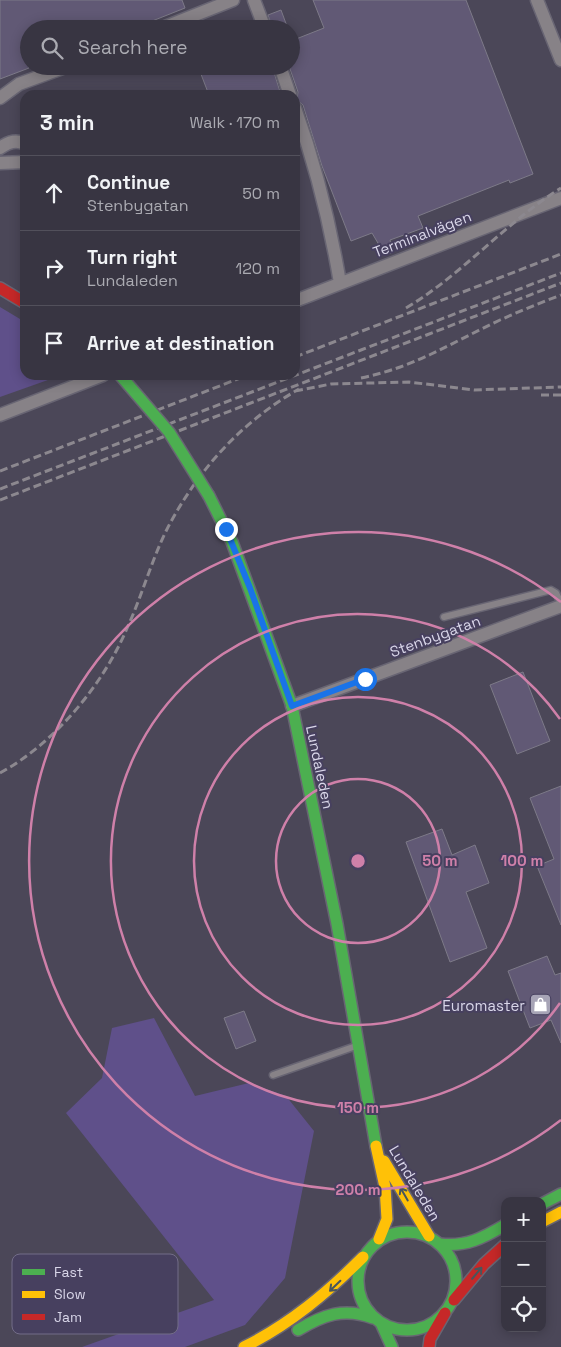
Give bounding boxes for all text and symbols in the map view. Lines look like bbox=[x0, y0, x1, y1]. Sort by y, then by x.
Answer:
search box bbox=[20, 20, 300, 75]
icon: search bbox=[38, 34, 66, 62]
text: Search here bbox=[78, 35, 188, 60]
text: 3 min bbox=[40, 109, 95, 136]
text: Walk · 170 m bbox=[190, 112, 280, 133]
text: Continue bbox=[87, 170, 170, 195]
icon: ahead bbox=[40, 179, 68, 207]
text: 50 m bbox=[242, 183, 280, 204]
text: Stenbygatan bbox=[87, 195, 189, 216]
street label: Terminalvägen bbox=[370, 207, 474, 261]
text: Turn right bbox=[87, 245, 177, 270]
icon: right bbox=[40, 254, 68, 282]
text: 120 m bbox=[236, 258, 280, 279]
text: Lundaleden bbox=[87, 270, 178, 291]
icon: arrive bbox=[40, 329, 68, 357]
text: Arrive at destination bbox=[87, 331, 275, 356]
route end bbox=[215, 518, 238, 541]
street label: Stenbygatan bbox=[387, 611, 483, 661]
route start bbox=[354, 668, 377, 691]
street label: Lundaleden bbox=[302, 723, 338, 811]
text: 50 m bbox=[422, 851, 458, 870]
text: 100 m bbox=[501, 851, 543, 870]
centre of rings bbox=[349, 852, 367, 870]
shop icon: Euromaster bbox=[529, 993, 553, 1017]
place label: Euromaster bbox=[442, 996, 525, 1015]
text: 150 m bbox=[337, 1098, 379, 1117]
street label: Lundaleden bbox=[385, 1142, 445, 1224]
text: 200 m bbox=[336, 1180, 380, 1199]
one-way arrow bbox=[398, 1188, 408, 1202]
map controls bbox=[501, 1197, 546, 1332]
button: + bbox=[501, 1197, 546, 1242]
button: − bbox=[501, 1242, 546, 1287]
legend bbox=[12, 1254, 178, 1334]
text: Fast bbox=[54, 1263, 83, 1281]
one-way arrow bbox=[472, 1267, 483, 1280]
one-way arrow bbox=[329, 1280, 341, 1292]
text: Slow bbox=[54, 1285, 86, 1303]
button: locate bbox=[501, 1287, 546, 1332]
text: Jam bbox=[54, 1308, 82, 1326]

